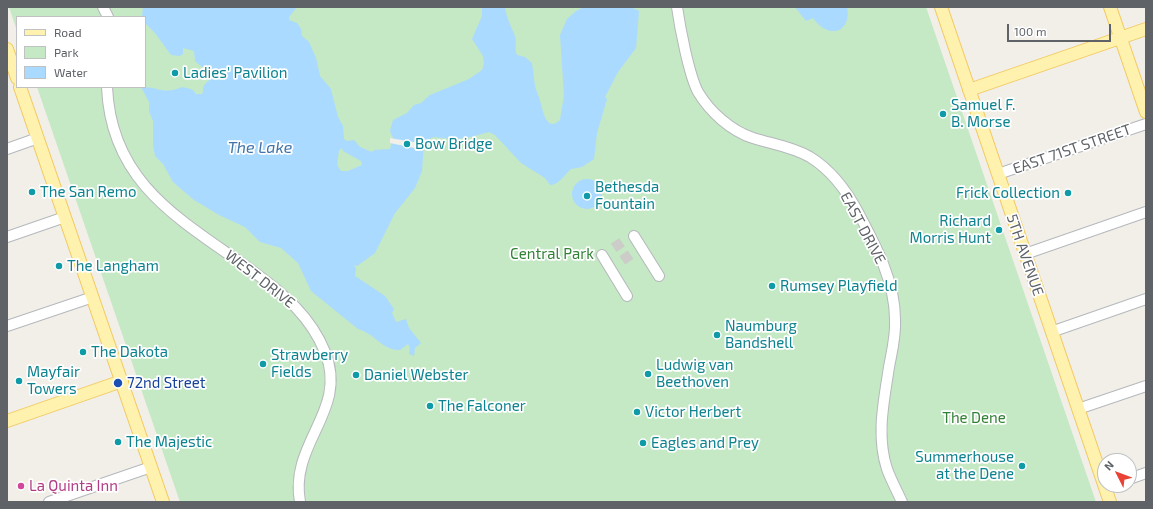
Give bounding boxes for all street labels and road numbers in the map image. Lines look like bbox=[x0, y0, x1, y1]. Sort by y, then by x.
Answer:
street label: EAST 71ST STREET bbox=[1010, 120, 1134, 178]
street label: EAST DRIVE bbox=[837, 189, 889, 267]
street label: 5TH AVENUE bbox=[1003, 212, 1047, 298]
street label: WEST DRIVE bbox=[221, 246, 299, 312]

